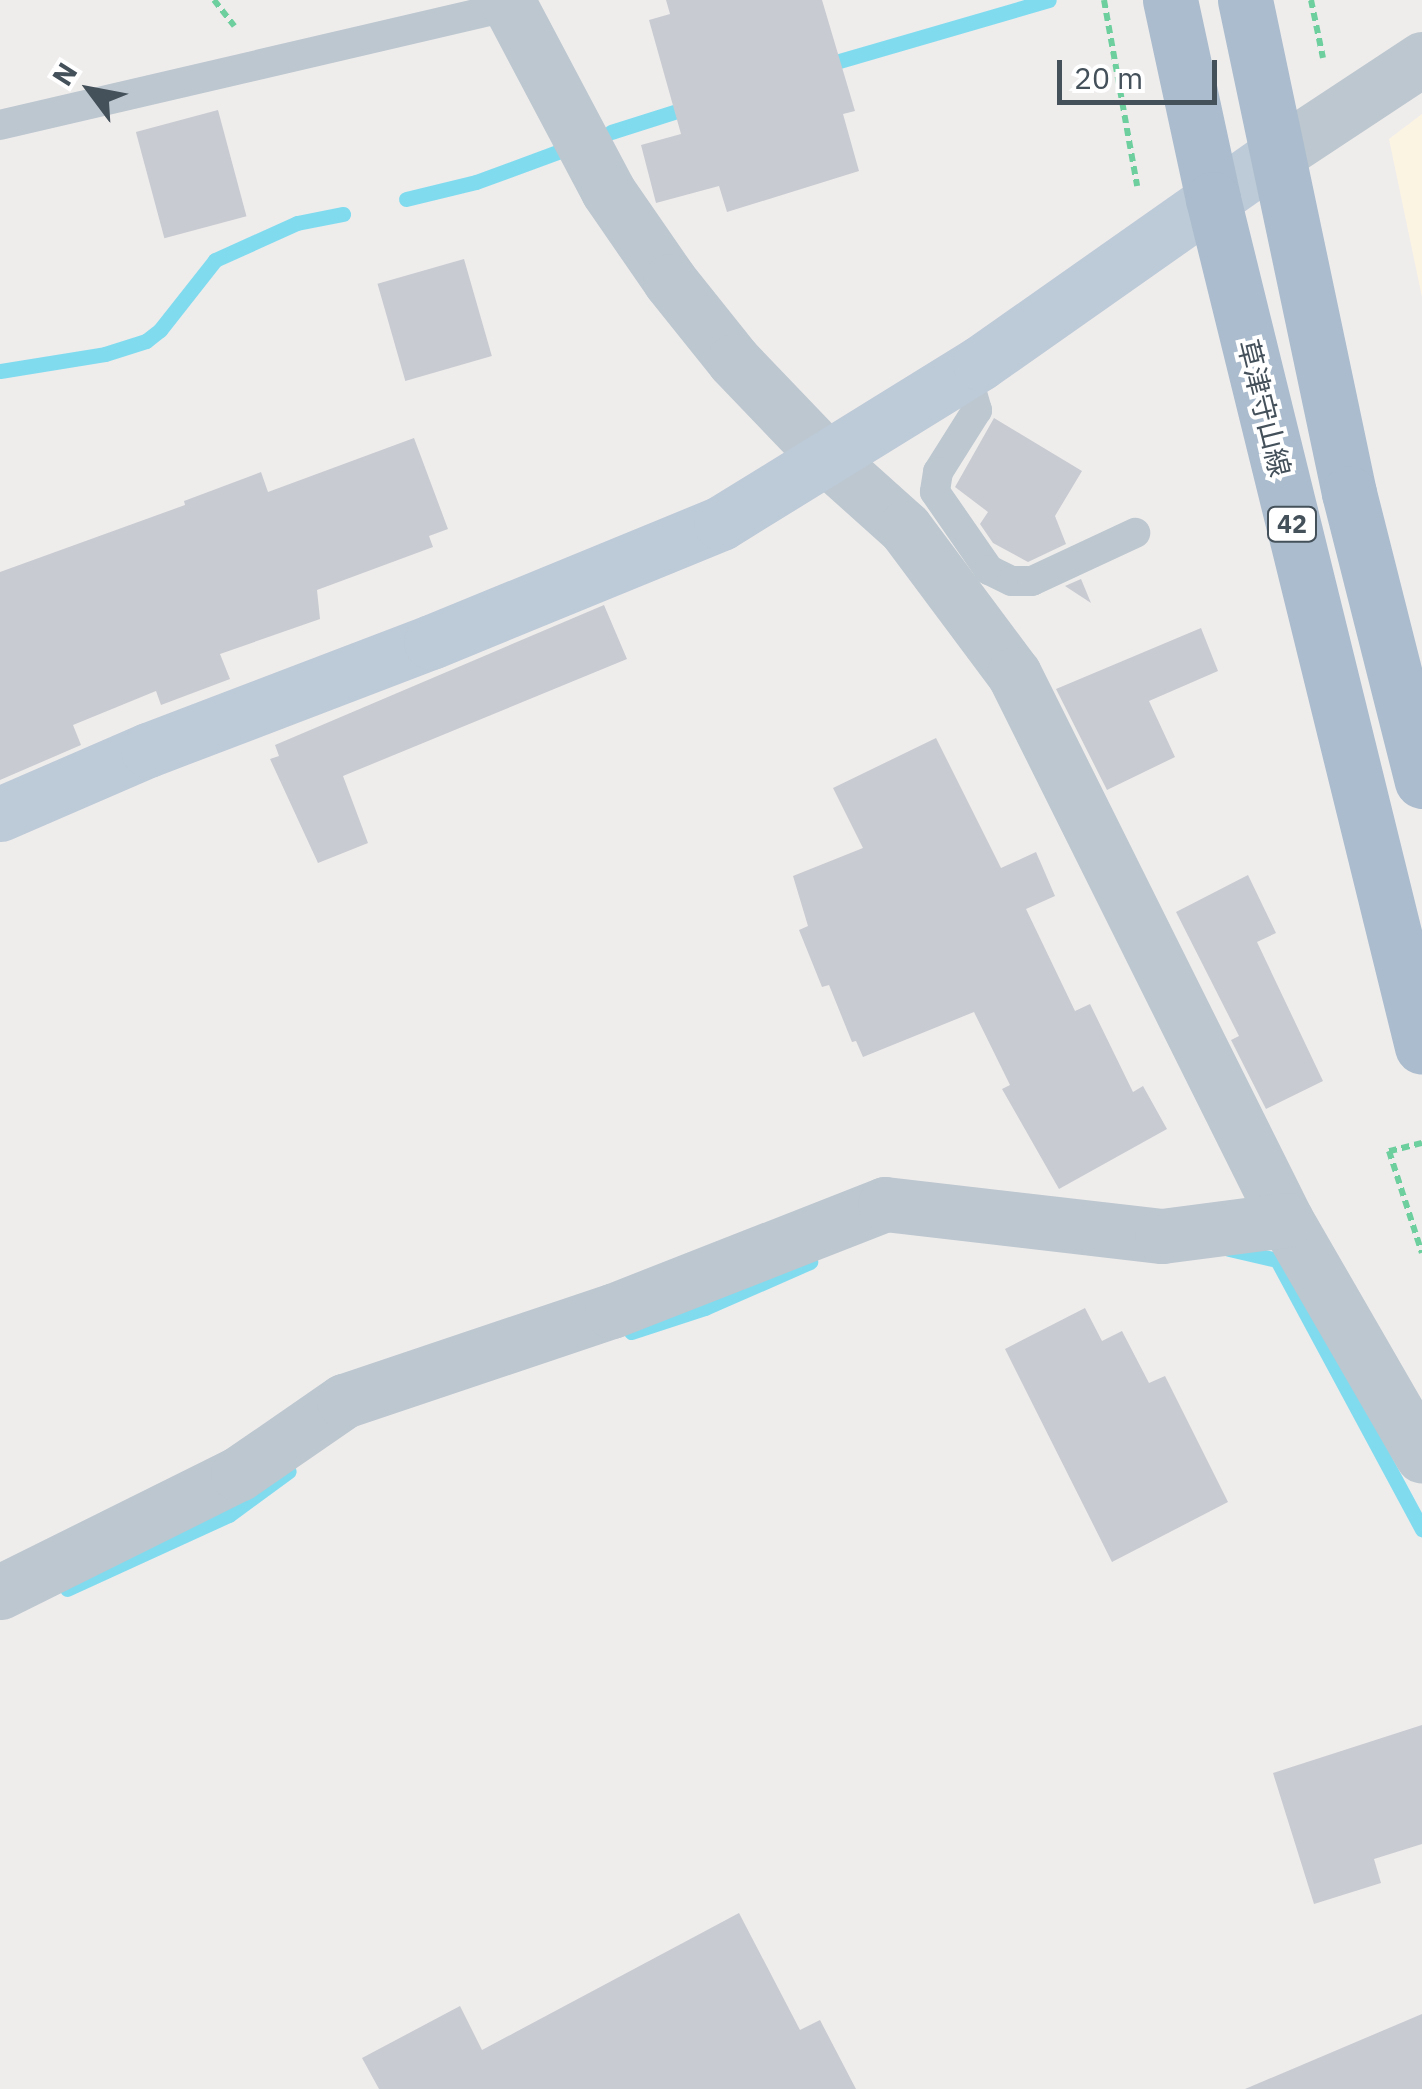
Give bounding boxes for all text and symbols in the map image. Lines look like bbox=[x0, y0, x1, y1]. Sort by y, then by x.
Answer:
north arrow bbox=[40, 40, 140, 140]
scale bar bbox=[1062, 40, 1222, 102]
text: N bbox=[43, 55, 85, 92]
text: 20 m bbox=[1074, 58, 1143, 97]
street label: 草津守山線 bbox=[1231, 336, 1297, 480]
road number: 42 bbox=[1267, 504, 1317, 544]

